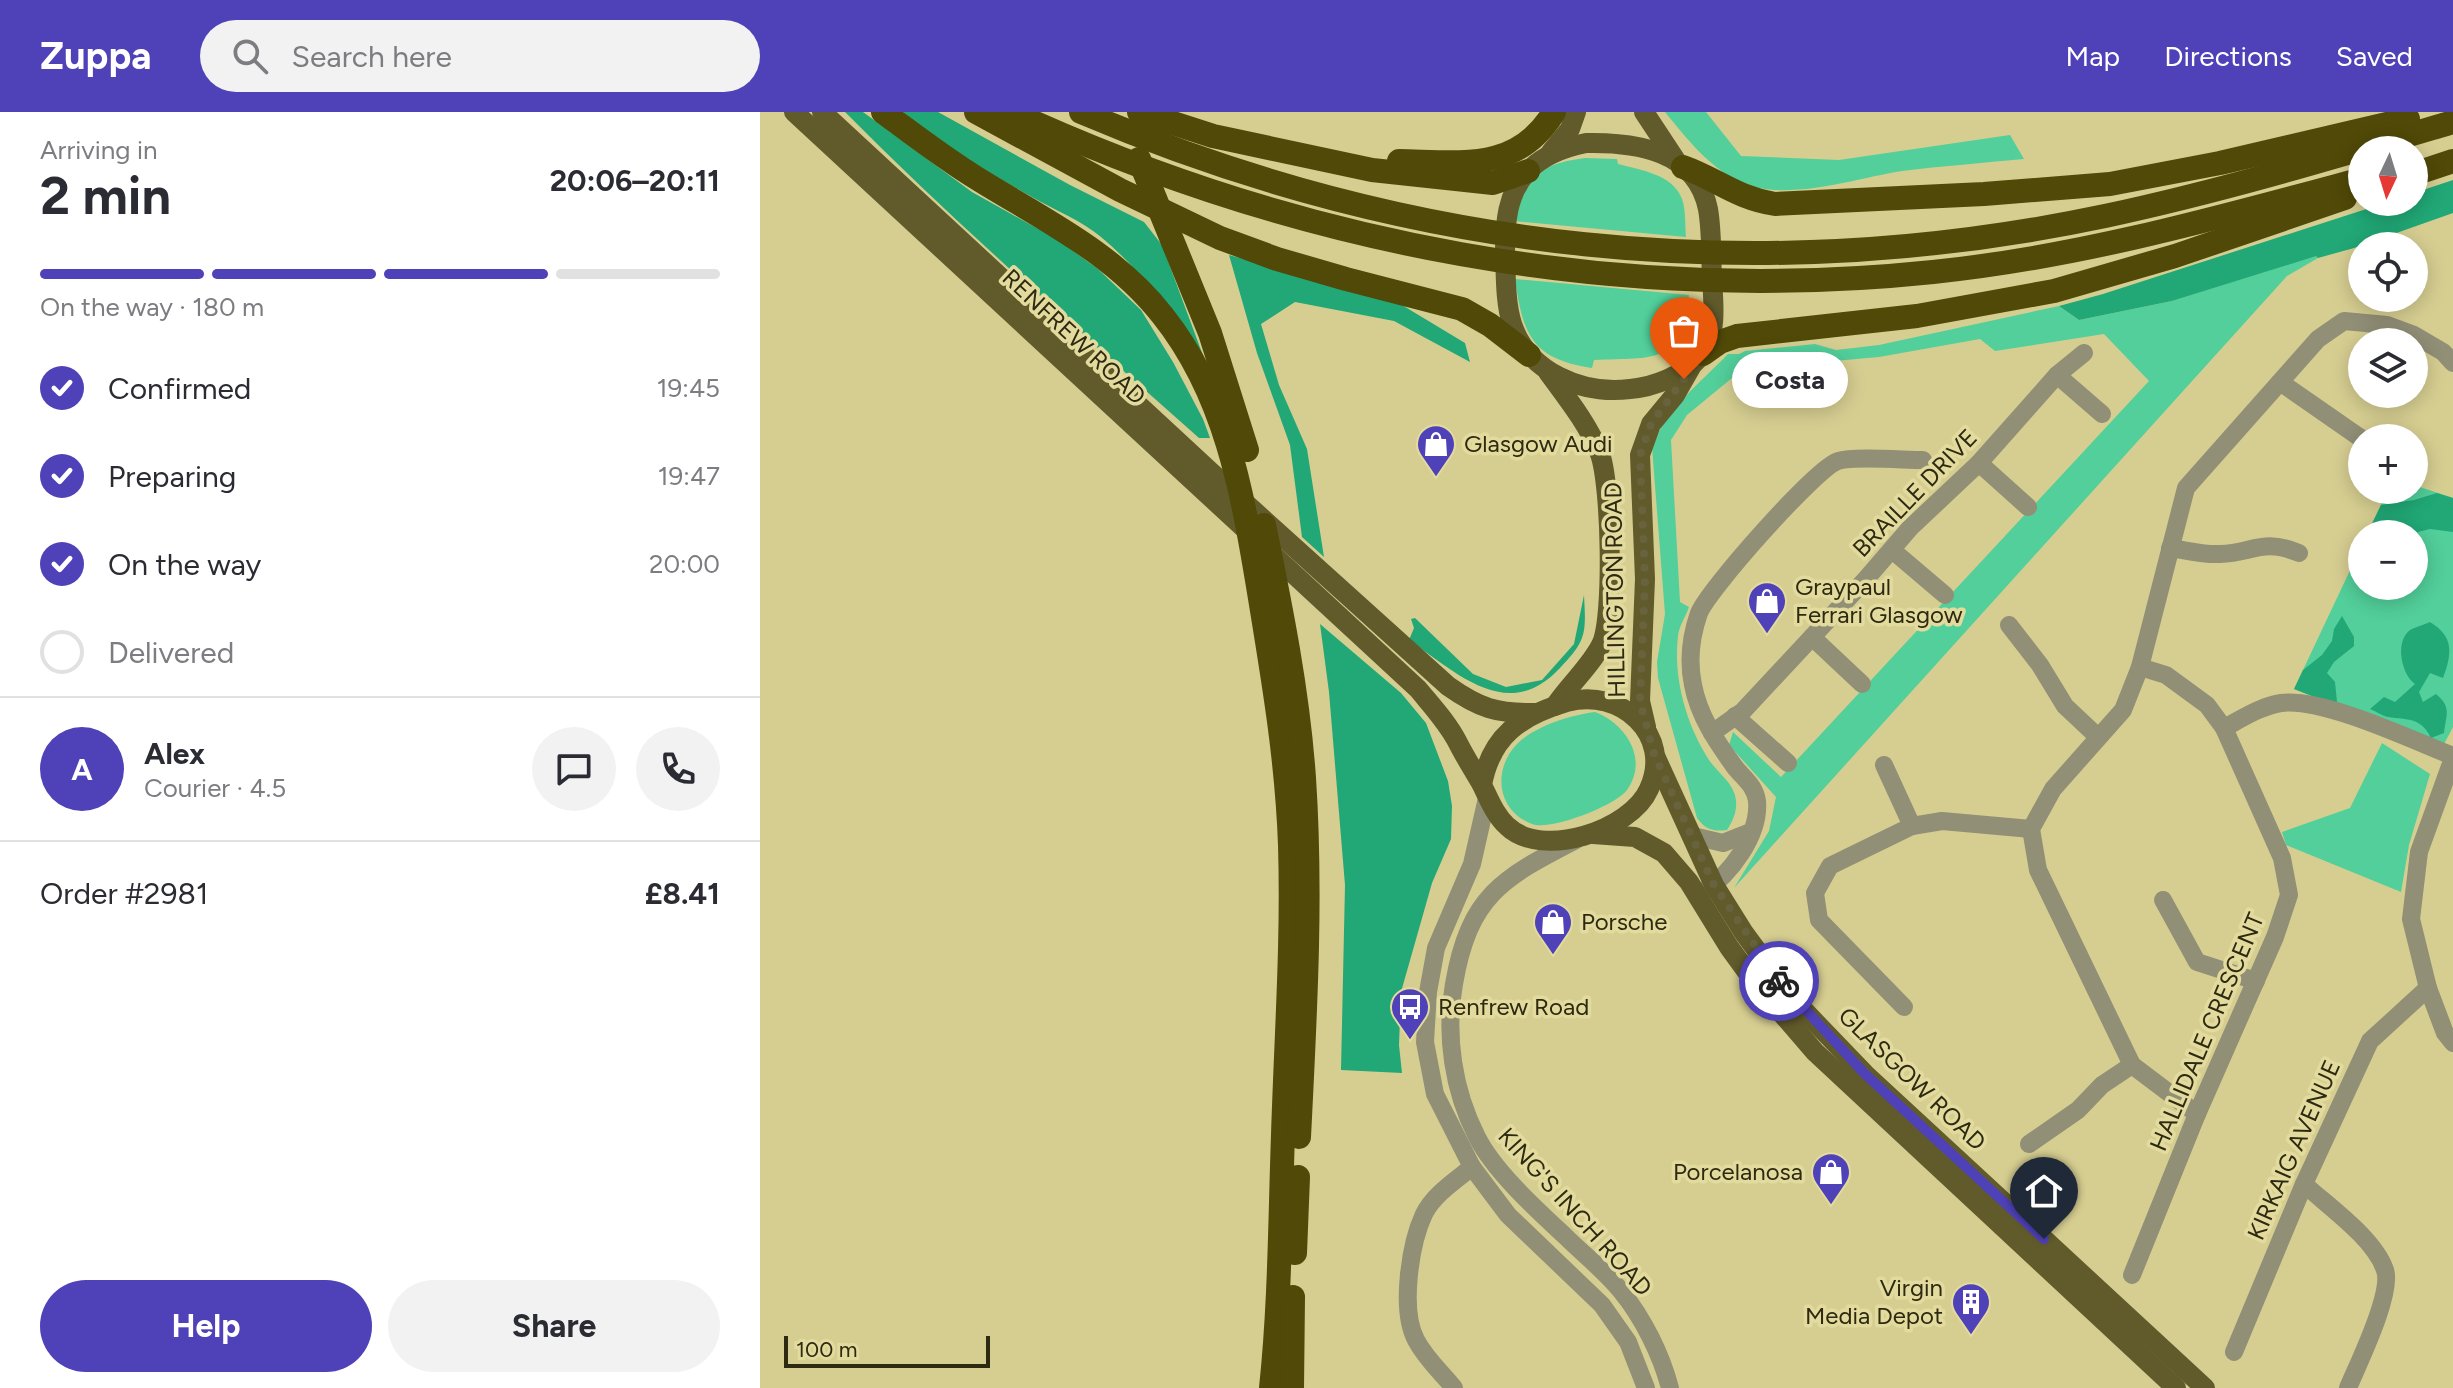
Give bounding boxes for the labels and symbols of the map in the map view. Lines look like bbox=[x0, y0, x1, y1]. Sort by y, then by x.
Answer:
north arrow bbox=[2348, 136, 2428, 216]
street label: RENFREW ROAD bbox=[997, 263, 1152, 410]
pin bbox=[1650, 297, 1718, 379]
callout: Costa bbox=[1732, 351, 1848, 407]
shop icon: Glasgow Audi bbox=[1415, 423, 1457, 478]
street label: BRAILLE DRIVE bbox=[1846, 423, 1983, 563]
place label: Glasgow Audi bbox=[1464, 429, 1613, 458]
street label: HILLINGTON ROAD bbox=[1598, 482, 1631, 698]
place label: Graypaul Ferrari Glasgow bbox=[1795, 572, 1963, 629]
shop icon: Graypaul Ferrari Glasgow bbox=[1746, 580, 1788, 635]
shop icon: Porsche bbox=[1532, 901, 1574, 956]
place label: Porsche bbox=[1581, 907, 1667, 936]
street label: HALLIDALE CRESCENT bbox=[2143, 908, 2270, 1155]
courier bbox=[1739, 941, 1819, 1021]
bus stop icon: Renfrew Road bbox=[1389, 986, 1431, 1041]
place label: Renfrew Road bbox=[1438, 992, 1589, 1021]
street label: GLASGOW ROAD bbox=[1833, 1001, 1992, 1156]
street label: KIRKAIG AVENUE bbox=[2241, 1055, 2346, 1244]
street label: KING'S INCH ROAD bbox=[1492, 1122, 1658, 1302]
shop icon: Porcelanosa bbox=[1810, 1151, 1852, 1206]
place label: Porcelanosa bbox=[1673, 1157, 1803, 1186]
pin bbox=[2010, 1157, 2078, 1239]
place label: Virgin Media Depot bbox=[1805, 1273, 1943, 1330]
building icon: Virgin Media Depot bbox=[1950, 1281, 1992, 1336]
scale bar bbox=[784, 1332, 990, 1368]

